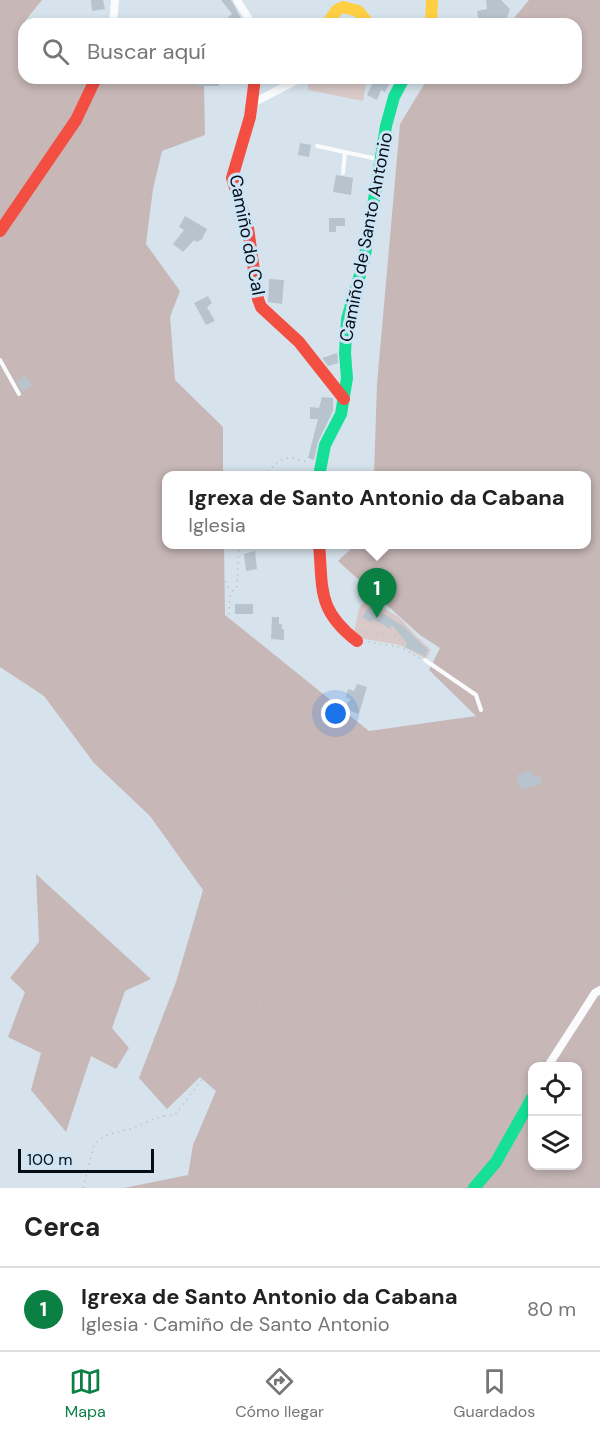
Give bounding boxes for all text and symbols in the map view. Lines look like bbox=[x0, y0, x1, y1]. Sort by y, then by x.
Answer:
search box bbox=[18, 18, 582, 84]
icon: search bbox=[39, 35, 72, 68]
text: Buscar aquí bbox=[87, 37, 206, 66]
street label: Camiño de Santo Antonio bbox=[334, 130, 398, 344]
street label: Camiño do Cal bbox=[224, 173, 270, 297]
popup bbox=[162, 471, 591, 549]
text: Igrexa de Santo Antonio da Cabana bbox=[188, 483, 565, 512]
text: Iglesia bbox=[188, 512, 246, 538]
pin: 1 bbox=[358, 568, 397, 618]
your location bbox=[321, 699, 350, 728]
map controls bbox=[528, 1062, 582, 1170]
button: locate bbox=[528, 1062, 582, 1116]
button: layers bbox=[528, 1116, 582, 1170]
scale bar bbox=[18, 1146, 154, 1174]
text: 100 m bbox=[27, 1149, 72, 1170]
text: Cerca bbox=[24, 1210, 100, 1244]
text: Igrexa de Santo Antonio da Cabana bbox=[81, 1282, 458, 1311]
text: 1 bbox=[40, 1296, 47, 1322]
text: 80 m bbox=[527, 1296, 576, 1322]
text: Iglesia · Camiño de Santo Antonio bbox=[81, 1311, 390, 1337]
tab: Mapa bbox=[65, 1365, 106, 1422]
tab: Cómo llegar bbox=[235, 1365, 324, 1422]
tab: Guardados bbox=[453, 1365, 535, 1422]

